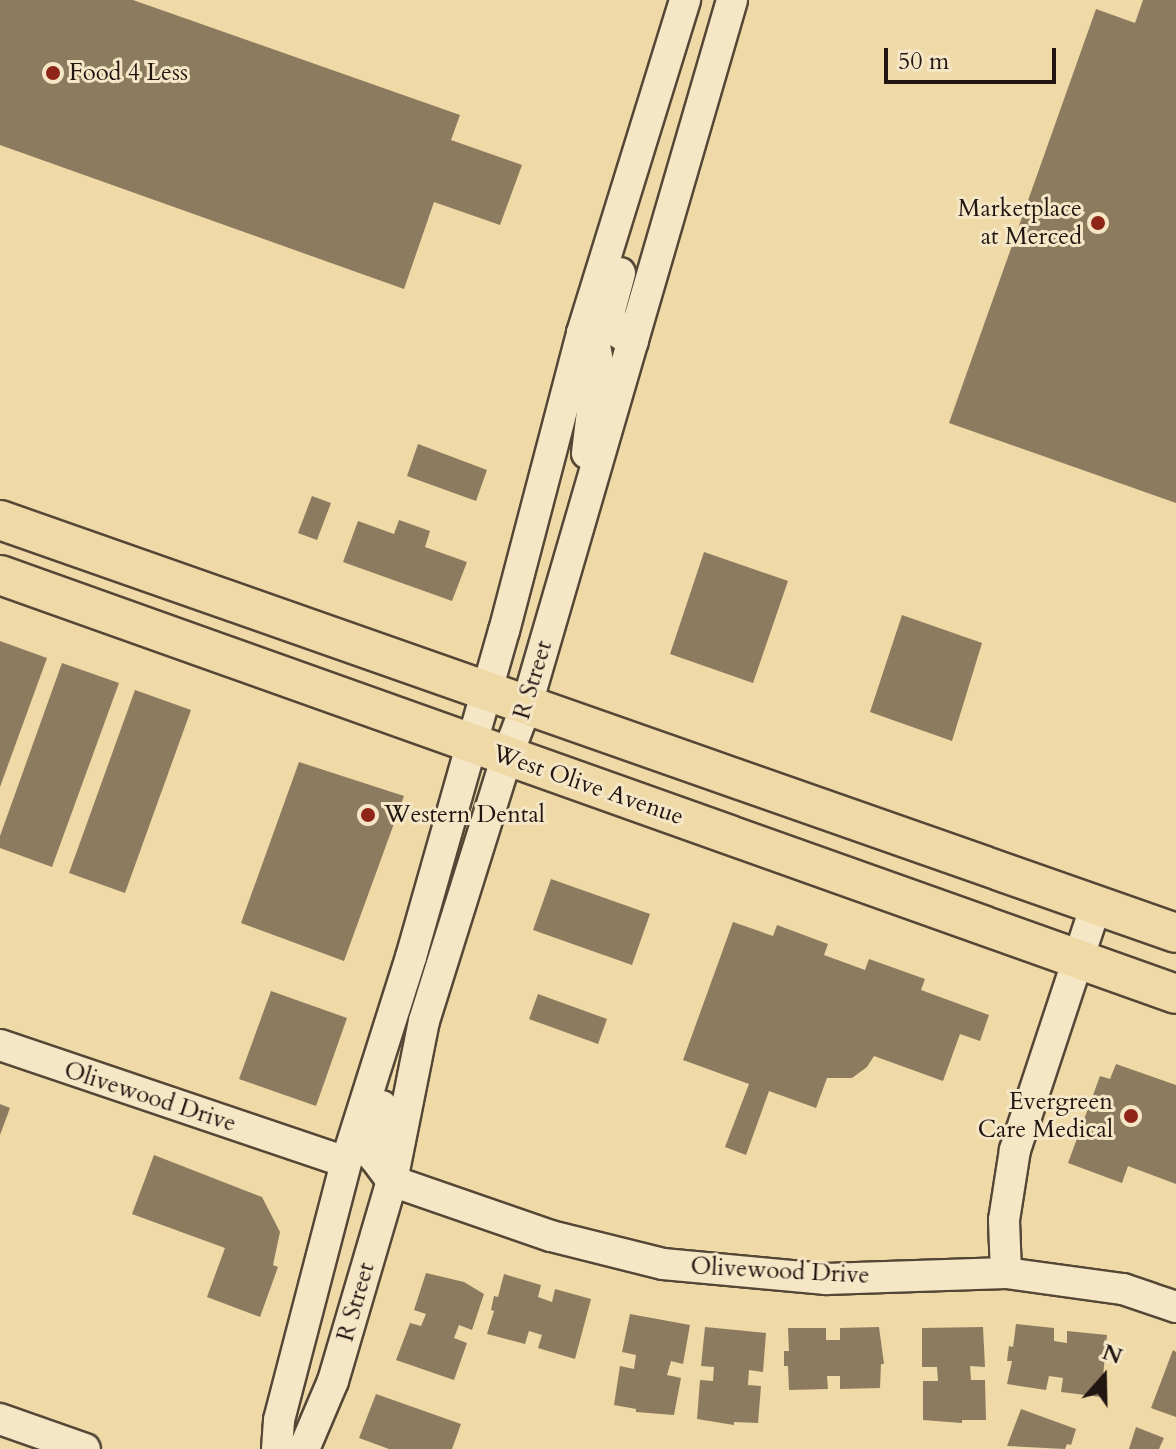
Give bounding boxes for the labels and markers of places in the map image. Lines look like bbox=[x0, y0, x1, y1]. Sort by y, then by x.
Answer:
place label: Food 4 Less bbox=[69, 59, 188, 87]
marker: Food 4 Less bbox=[44, 64, 62, 82]
place label: Marketplace at Merced bbox=[958, 195, 1082, 251]
marker: Marketplace at Merced bbox=[1089, 214, 1107, 232]
place label: Western Dental bbox=[384, 801, 545, 829]
marker: Western Dental bbox=[359, 806, 377, 824]
place label: Evergreen Care Medical bbox=[978, 1088, 1113, 1144]
marker: Evergreen Care Medical bbox=[1120, 1105, 1142, 1127]

